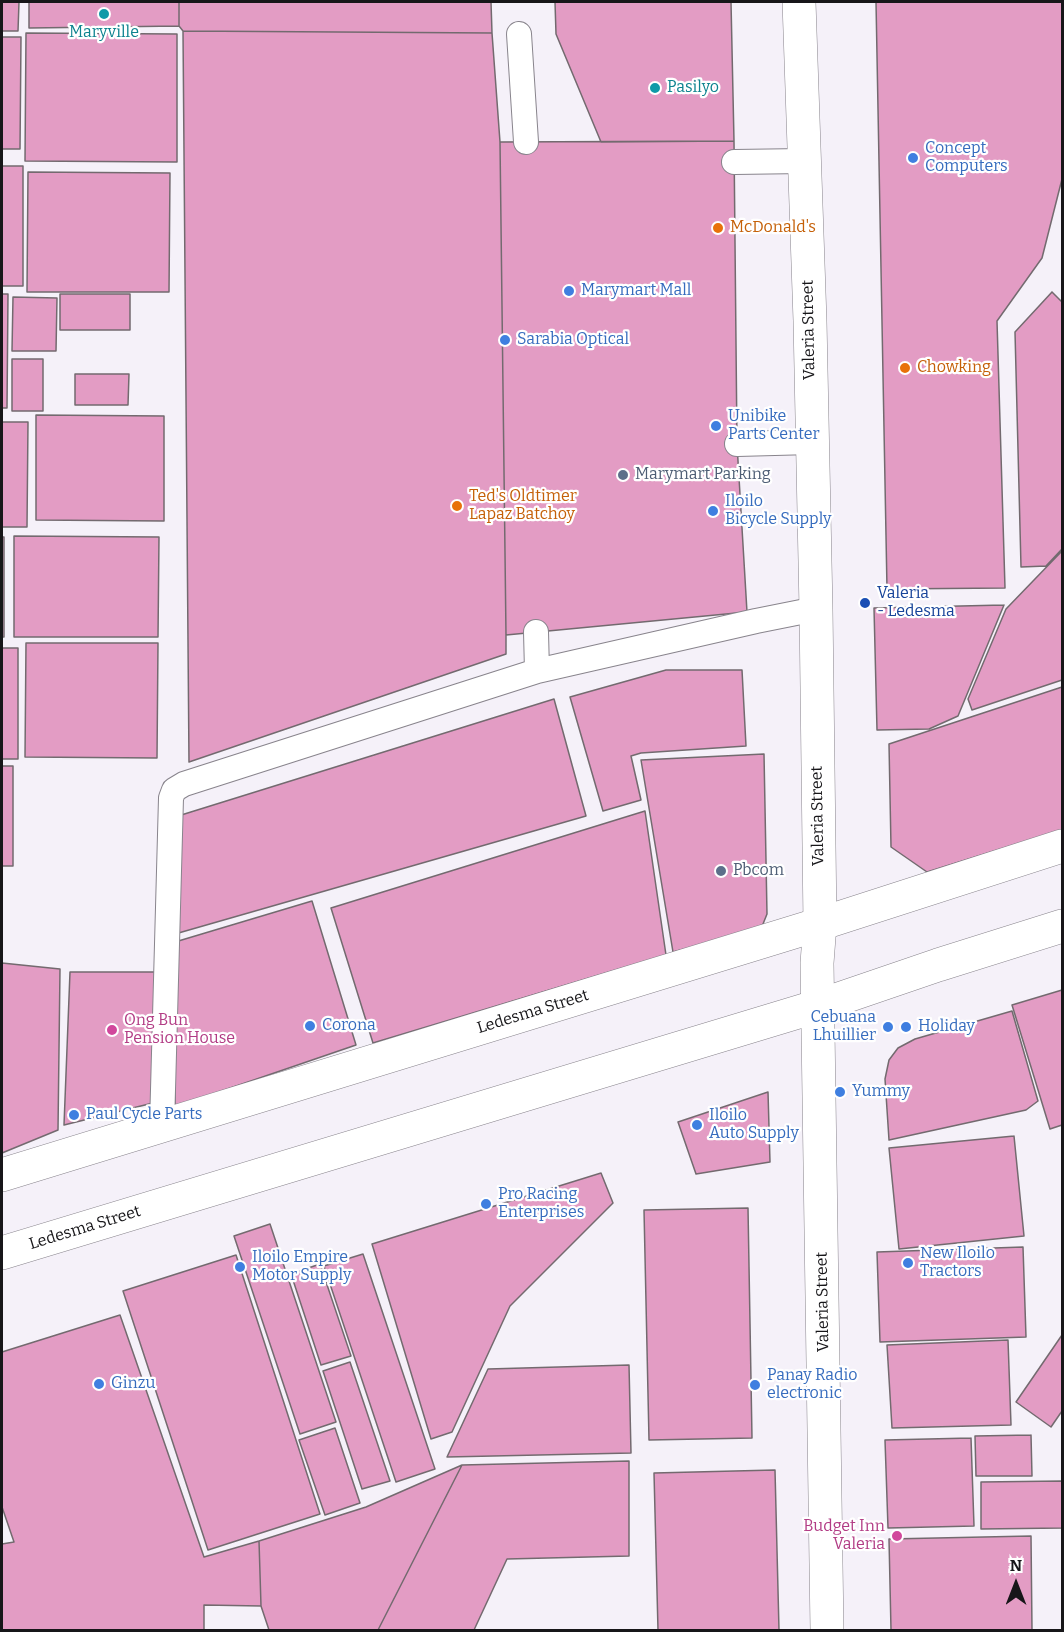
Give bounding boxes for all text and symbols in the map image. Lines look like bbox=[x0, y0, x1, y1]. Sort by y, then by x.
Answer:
marker: Maryville bbox=[97, 7, 111, 21]
place label: Maryville bbox=[69, 23, 139, 43]
place label: Pasilyo bbox=[667, 78, 719, 98]
marker: Pasilyo bbox=[648, 81, 662, 95]
place label: Concept Computers bbox=[925, 139, 1008, 177]
marker: Concept Computers bbox=[906, 151, 920, 165]
place label: McDonald's bbox=[730, 218, 816, 238]
marker: McDonald's bbox=[711, 221, 725, 235]
street label: Valeria Street bbox=[799, 280, 819, 380]
place label: Marymart Mall bbox=[581, 281, 691, 301]
marker: Marymart Mall bbox=[562, 284, 576, 298]
place label: Sarabia Optical bbox=[517, 330, 629, 350]
marker: Sarabia Optical bbox=[498, 333, 512, 347]
place label: Chowking bbox=[917, 358, 991, 378]
marker: Chowking bbox=[898, 361, 912, 375]
place label: Unibike Parts Center bbox=[728, 407, 820, 445]
marker: Unibike Parts Center bbox=[709, 419, 723, 433]
place label: Marymart Parking bbox=[635, 465, 771, 485]
marker: Marymart Parking bbox=[616, 468, 630, 482]
place label: Ted's Oldtimer Lapaz Batchoy bbox=[469, 487, 577, 525]
place label: Iloilo Bicycle Supply bbox=[725, 492, 831, 530]
marker: Ted's Oldtimer Lapaz Batchoy bbox=[450, 499, 464, 513]
marker: Iloilo Bicycle Supply bbox=[706, 504, 720, 518]
place label: Valeria - Ledesma bbox=[877, 584, 955, 622]
marker: Valeria - Ledesma bbox=[858, 596, 872, 610]
street label: Valeria Street bbox=[808, 766, 828, 866]
place label: Pbcom bbox=[733, 861, 784, 881]
marker: Pbcom bbox=[714, 864, 728, 878]
street label: Ledesma Street bbox=[475, 986, 591, 1038]
place label: Cebuana Lhuillier bbox=[811, 1008, 876, 1046]
place label: Ong Bun Pension House bbox=[124, 1011, 235, 1049]
place label: Corona bbox=[322, 1016, 376, 1036]
place label: Holiday bbox=[918, 1017, 975, 1037]
marker: Corona bbox=[303, 1019, 317, 1033]
marker: Cebuana Lhuillier bbox=[881, 1020, 895, 1034]
marker: Holiday bbox=[899, 1020, 913, 1034]
marker: Ong Bun Pension House bbox=[105, 1023, 119, 1037]
place label: Yummy bbox=[852, 1082, 910, 1102]
marker: Yummy bbox=[833, 1085, 847, 1099]
place label: Paul Cycle Parts bbox=[86, 1105, 202, 1125]
place label: Iloilo Auto Supply bbox=[709, 1106, 799, 1144]
marker: Paul Cycle Parts bbox=[67, 1108, 81, 1122]
marker: Iloilo Auto Supply bbox=[690, 1118, 704, 1132]
place label: Pro Racing Enterprises bbox=[498, 1185, 584, 1223]
marker: Pro Racing Enterprises bbox=[479, 1197, 493, 1211]
street label: Ledesma Street bbox=[27, 1202, 143, 1254]
place label: New Iloilo Tractors bbox=[920, 1244, 995, 1282]
place label: Iloilo Empire Motor Supply bbox=[252, 1248, 351, 1286]
street label: Valeria Street bbox=[813, 1252, 833, 1352]
marker: New Iloilo Tractors bbox=[901, 1256, 915, 1270]
marker: Iloilo Empire Motor Supply bbox=[233, 1260, 247, 1274]
place label: Panay Radio electronic bbox=[767, 1366, 857, 1404]
place label: Ginzu bbox=[111, 1374, 155, 1394]
marker: Ginzu bbox=[92, 1377, 106, 1391]
marker: Panay Radio electronic bbox=[748, 1378, 762, 1392]
place label: Budget Inn Valeria bbox=[803, 1517, 885, 1555]
marker: Budget Inn Valeria bbox=[890, 1529, 904, 1543]
north arrow bbox=[986, 1554, 1046, 1614]
text: N bbox=[1010, 1556, 1022, 1575]

